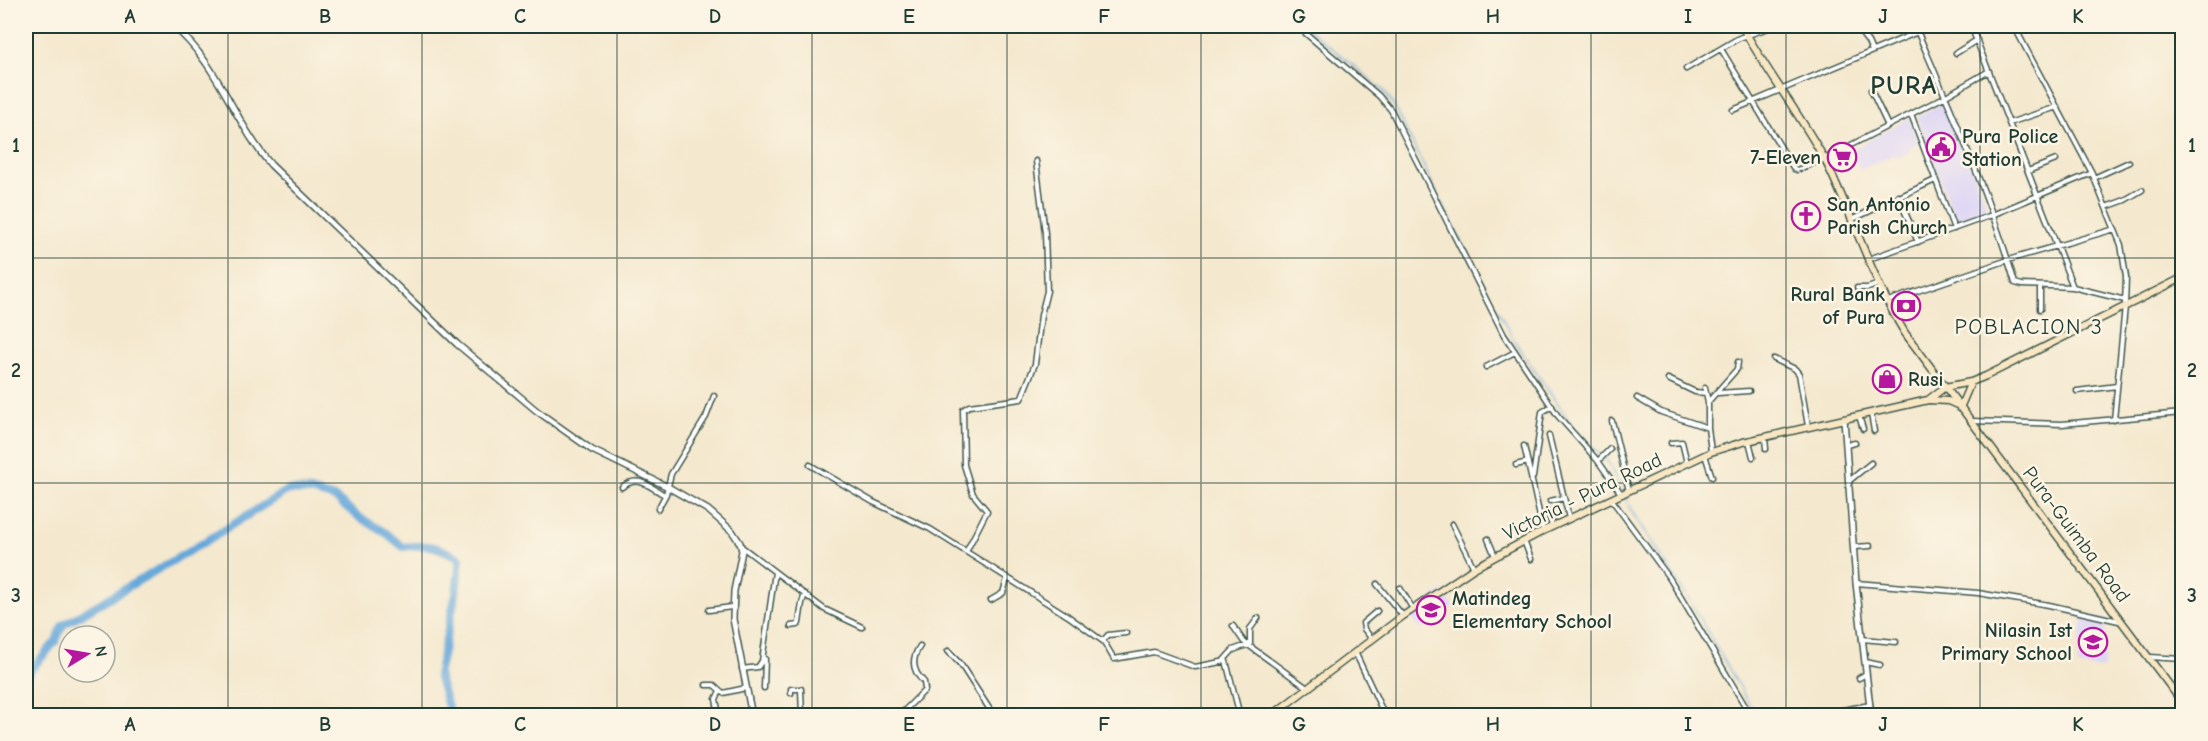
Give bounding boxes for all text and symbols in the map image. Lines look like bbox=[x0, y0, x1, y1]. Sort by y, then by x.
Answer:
text: A bbox=[124, 5, 136, 28]
text: B bbox=[319, 5, 331, 28]
text: C bbox=[514, 5, 526, 28]
text: D bbox=[709, 5, 721, 28]
text: E bbox=[903, 5, 915, 28]
text: F bbox=[1098, 5, 1110, 28]
text: G bbox=[1292, 5, 1306, 28]
text: H bbox=[1486, 5, 1500, 28]
text: I bbox=[1684, 5, 1692, 28]
text: J bbox=[1878, 5, 1888, 28]
text: K bbox=[2072, 5, 2084, 28]
district label: PURA bbox=[1870, 71, 1938, 101]
place label: Pura Police Station bbox=[1962, 125, 2059, 171]
public building icon: Pura Police Station bbox=[1925, 131, 1957, 163]
text: 1 bbox=[12, 134, 20, 157]
text: 1 bbox=[2188, 134, 2196, 157]
supermarket icon: 7-Eleven bbox=[1826, 141, 1858, 173]
place label: 7-Eleven bbox=[1750, 146, 1821, 169]
place label: San Antonio Parish Church bbox=[1827, 193, 1948, 239]
church icon: San Antonio Parish Church bbox=[1790, 200, 1822, 232]
place label: Rural Bank of Pura bbox=[1791, 283, 1885, 329]
bank icon: Rural Bank of Pura bbox=[1890, 290, 1922, 322]
district label: POBLACION 3 bbox=[1955, 314, 2103, 340]
text: 2 bbox=[11, 359, 21, 382]
text: 2 bbox=[2187, 359, 2197, 382]
shop icon: Rusi bbox=[1871, 363, 1903, 395]
place label: Rusi bbox=[1908, 368, 1943, 391]
street label: Victoria - Pura Road bbox=[1499, 448, 1665, 545]
street label: Pura-Guimba Road bbox=[2018, 462, 2135, 607]
text: 3 bbox=[11, 584, 21, 607]
text: 3 bbox=[2187, 584, 2197, 607]
place label: Matindeg Elementary School bbox=[1452, 587, 1612, 633]
school or university icon: Matindeg Elementary School bbox=[1415, 594, 1447, 626]
place label: Nilasin Ist Primary School bbox=[1941, 619, 2072, 665]
north arrow bbox=[57, 624, 117, 684]
school or university icon: Nilasin Ist Primary School bbox=[2077, 626, 2109, 658]
text: N bbox=[91, 644, 111, 658]
text: A bbox=[124, 713, 136, 736]
text: B bbox=[319, 713, 331, 736]
text: C bbox=[514, 713, 526, 736]
text: D bbox=[709, 713, 721, 736]
text: E bbox=[903, 713, 915, 736]
text: F bbox=[1098, 713, 1110, 736]
text: G bbox=[1292, 713, 1306, 736]
text: H bbox=[1486, 713, 1500, 736]
text: I bbox=[1684, 713, 1692, 736]
text: J bbox=[1878, 713, 1888, 736]
text: K bbox=[2072, 713, 2084, 736]

